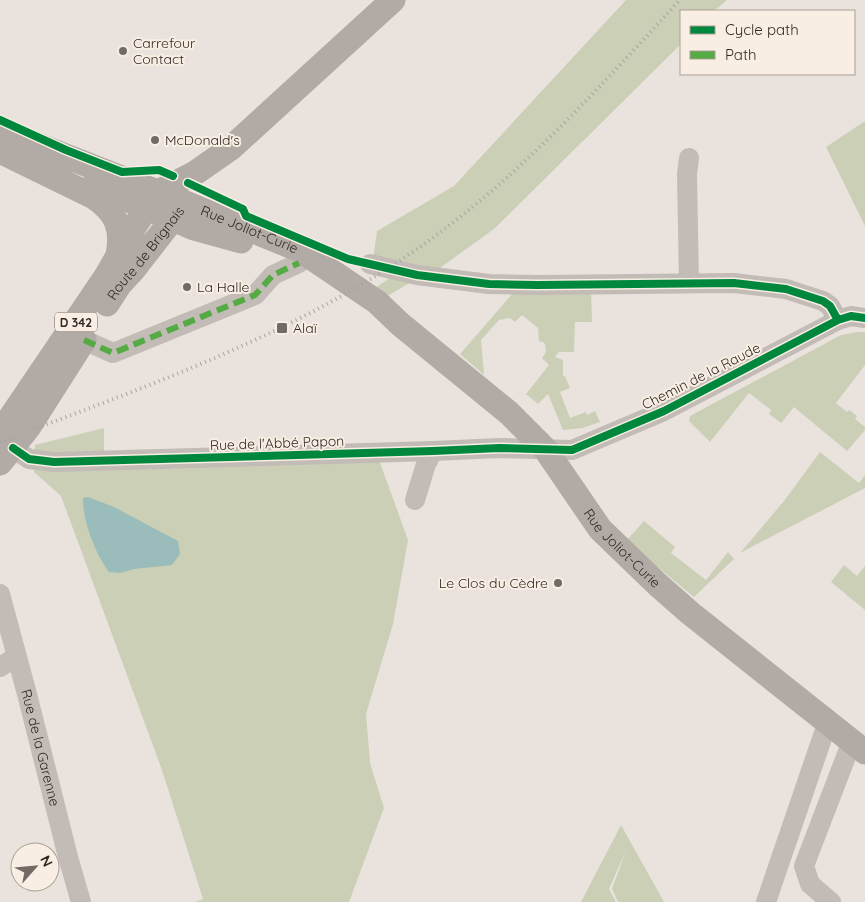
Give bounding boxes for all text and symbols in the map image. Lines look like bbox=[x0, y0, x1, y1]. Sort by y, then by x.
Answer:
legend bbox=[680, 10, 855, 75]
text: Cycle path bbox=[725, 20, 799, 39]
place label: Carrefour Contact bbox=[133, 34, 196, 68]
marker: Carrefour Contact bbox=[117, 45, 129, 57]
text: Path bbox=[725, 45, 757, 64]
place label: McDonald's bbox=[165, 131, 240, 149]
marker: McDonald's bbox=[149, 134, 161, 146]
street label: Rue Joliot-Curie bbox=[198, 201, 301, 257]
street label: Route de Brignais bbox=[103, 203, 188, 303]
place label: La Halle bbox=[197, 278, 250, 296]
marker: La Halle bbox=[181, 281, 193, 293]
road number: D 342 bbox=[55, 313, 97, 332]
place label: Alaï bbox=[293, 319, 318, 337]
marker: Alaï bbox=[275, 321, 289, 335]
street label: Chemin de la Raude bbox=[639, 338, 763, 414]
street label: Rue de l'Abbé Papon bbox=[209, 432, 345, 454]
street label: Rue Joliot-Curie bbox=[580, 505, 665, 592]
place label: Le Clos du Cèdre bbox=[439, 574, 548, 592]
marker: Le Clos du Cèdre bbox=[552, 577, 564, 589]
street label: Rue de la Garenne bbox=[17, 687, 64, 808]
north arrow bbox=[10, 842, 60, 892]
text: N bbox=[36, 852, 57, 870]

